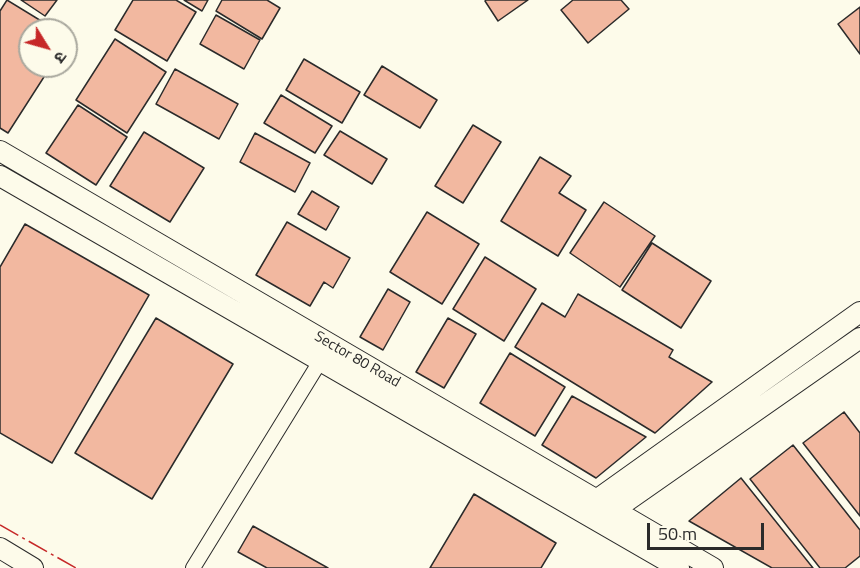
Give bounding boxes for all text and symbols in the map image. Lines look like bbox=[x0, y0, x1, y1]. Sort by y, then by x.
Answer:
north arrow bbox=[18, 18, 78, 78]
text: उ bbox=[48, 47, 73, 69]
street label: Sector 80 Road bbox=[311, 328, 403, 392]
scale bar bbox=[650, 511, 767, 549]
text: 50 m bbox=[658, 520, 697, 547]

